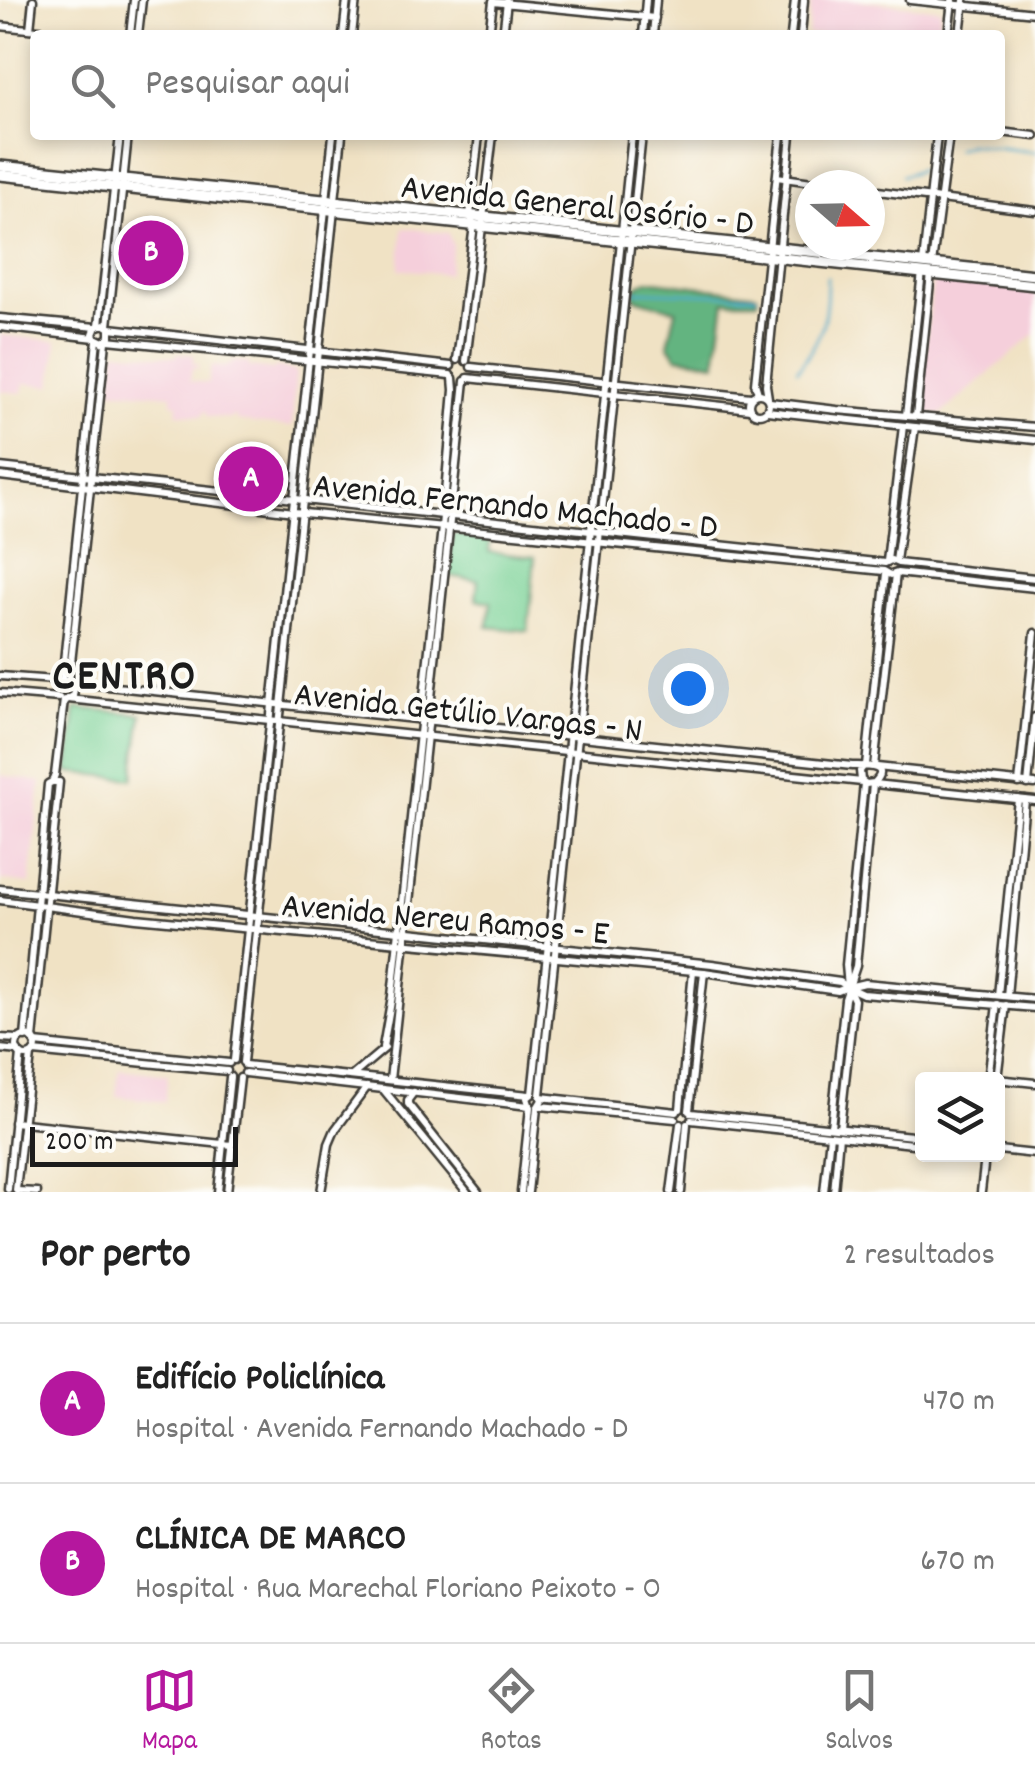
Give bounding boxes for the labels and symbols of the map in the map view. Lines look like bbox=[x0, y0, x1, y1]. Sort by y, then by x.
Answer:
street label: Avenida General Osório - D bbox=[398, 165, 756, 251]
north arrow bbox=[795, 170, 885, 260]
pin: B bbox=[118, 216, 184, 290]
pin: A bbox=[218, 442, 284, 516]
street label: Avenida Fernando Machado - D bbox=[310, 463, 720, 555]
district label: CENTRO bbox=[52, 647, 198, 711]
your location bbox=[663, 663, 714, 714]
street label: Avenida Getúlio Vargas - N bbox=[291, 672, 645, 758]
street label: Avenida Nereu Ramos - E bbox=[279, 883, 611, 961]
scale bar bbox=[30, 1122, 238, 1166]

